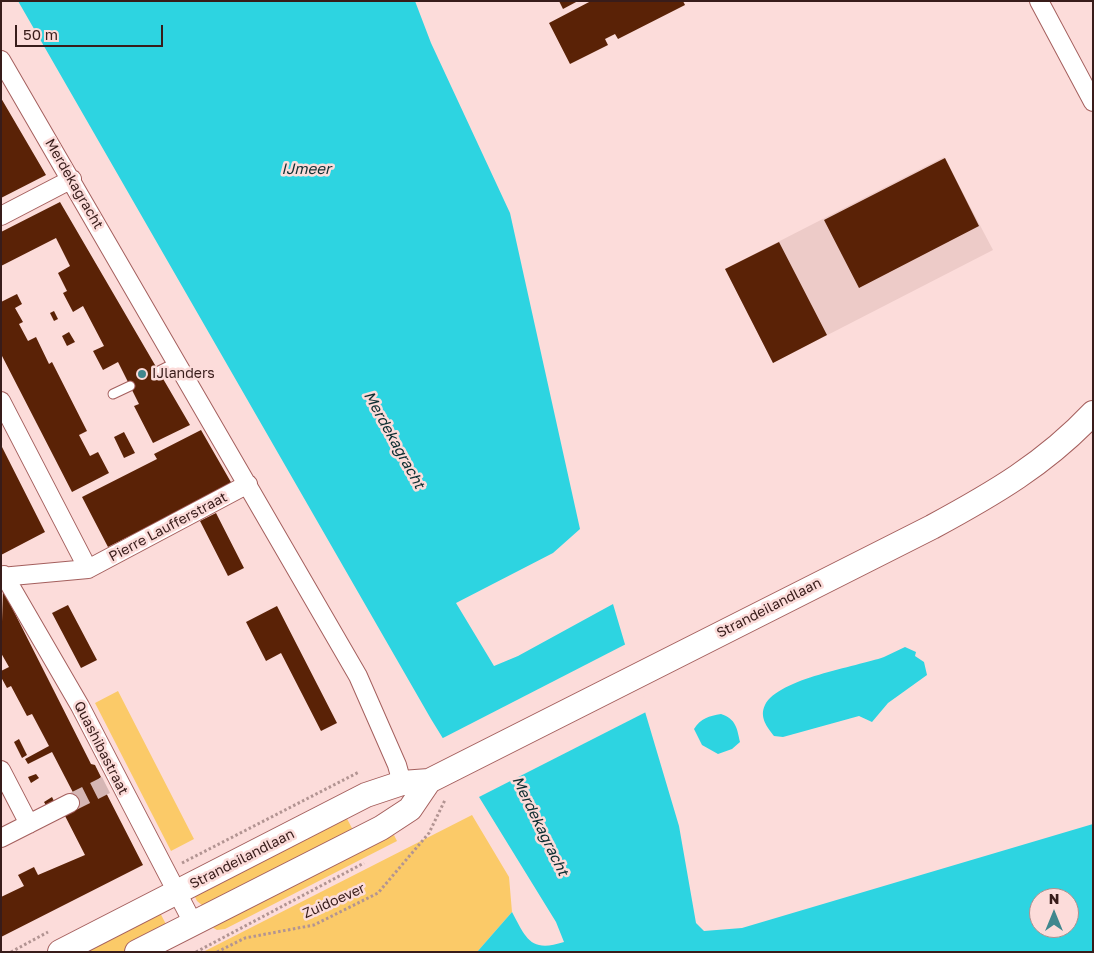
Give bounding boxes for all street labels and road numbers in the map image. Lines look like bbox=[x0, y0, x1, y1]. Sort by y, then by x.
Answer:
street label: Merdekagracht bbox=[41, 136, 107, 232]
street label: Pierre Laufferstraat bbox=[106, 489, 230, 565]
street label: Strandeilandlaan bbox=[714, 574, 824, 642]
street label: Quashibastraat bbox=[70, 698, 132, 798]
street label: Strandeilandlaan bbox=[187, 825, 297, 893]
street label: Zuidoever bbox=[300, 880, 368, 922]

